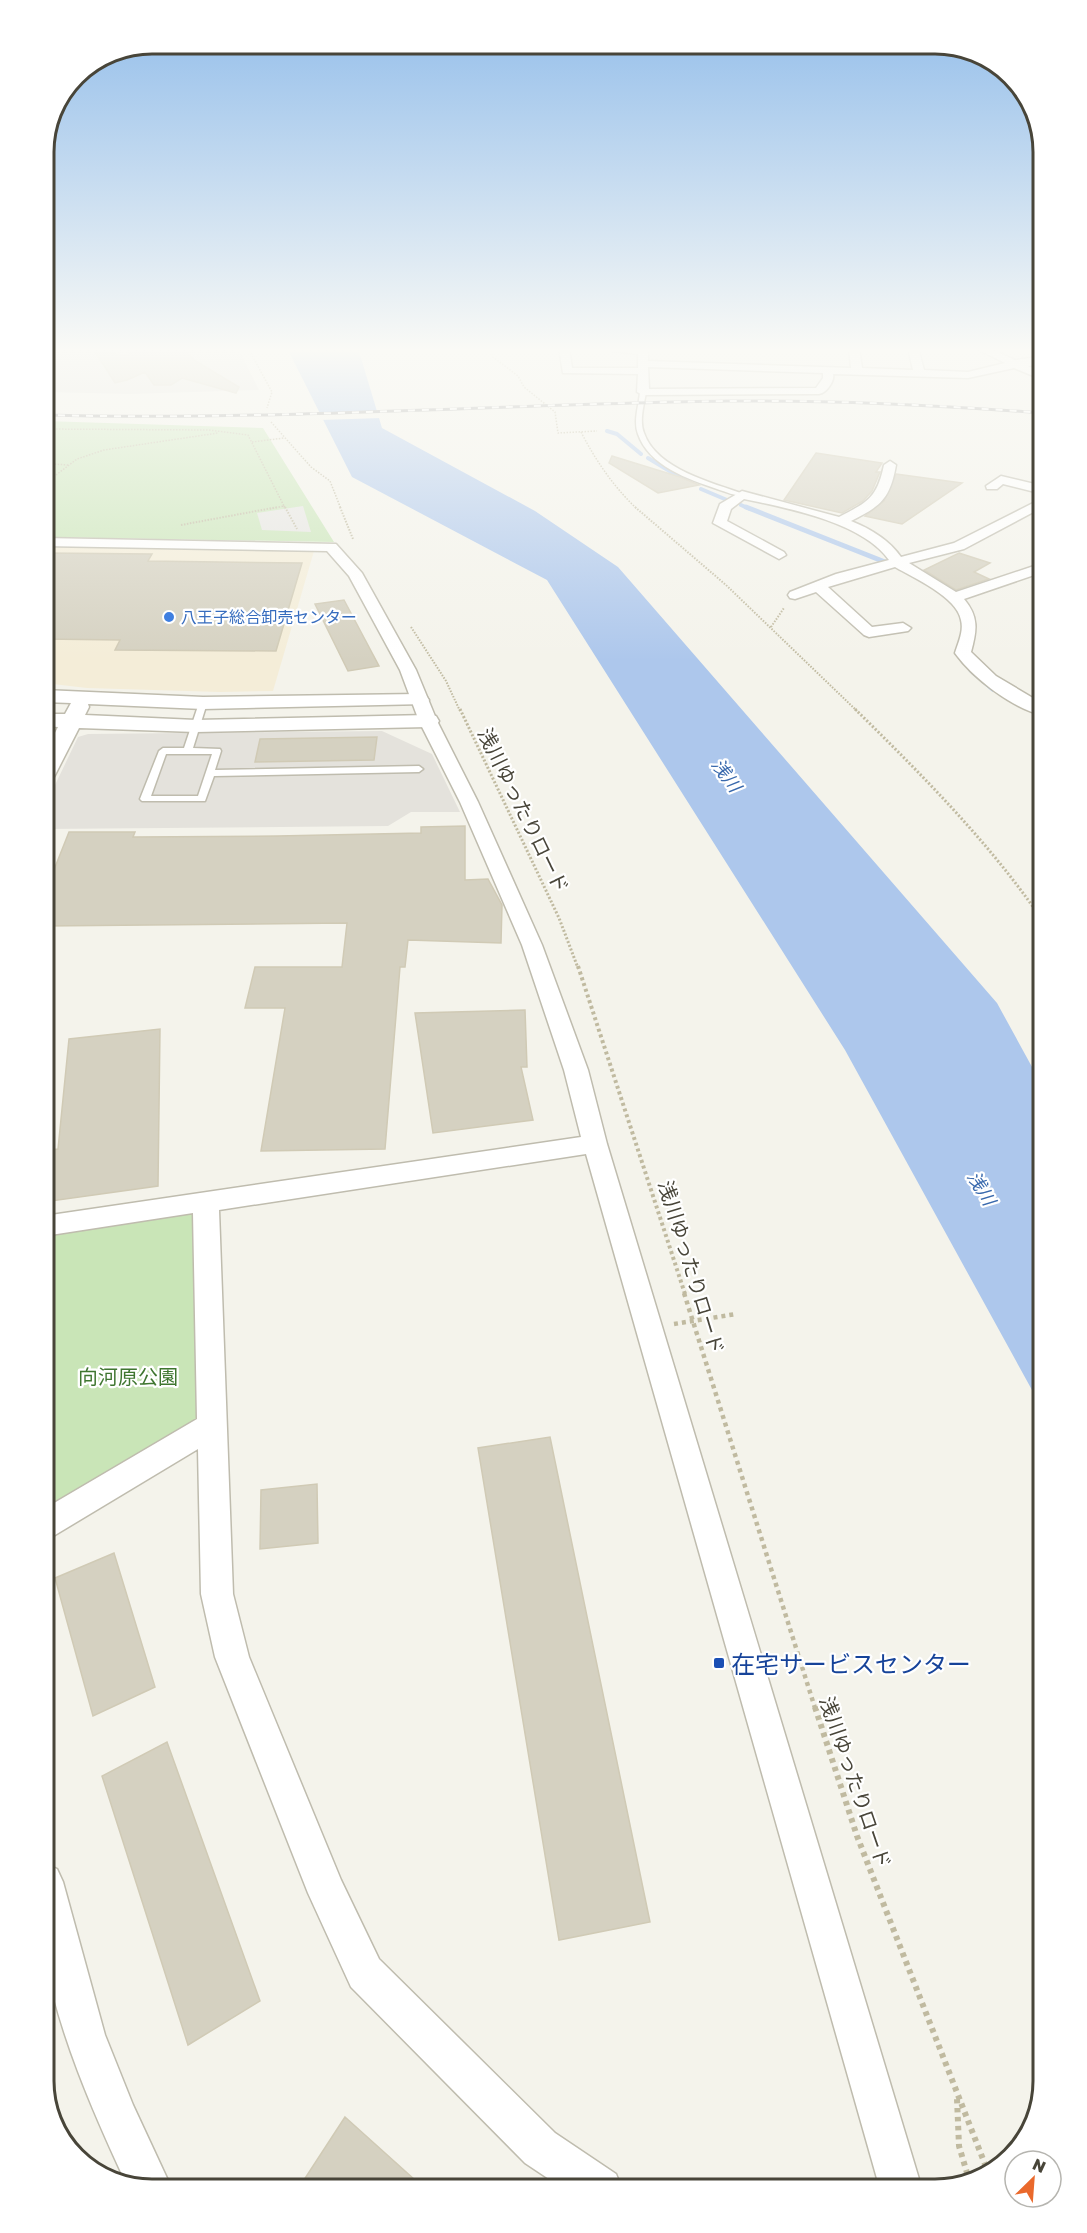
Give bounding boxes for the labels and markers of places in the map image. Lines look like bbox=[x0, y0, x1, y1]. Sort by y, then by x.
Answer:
place label: 八王子総合卸売センター bbox=[181, 607, 357, 627]
marker: 八王子総合卸売センター bbox=[162, 610, 176, 624]
place label: 在宅サービスセンター bbox=[731, 1649, 971, 1678]
marker: 在宅サービスセンター bbox=[712, 1656, 726, 1670]

